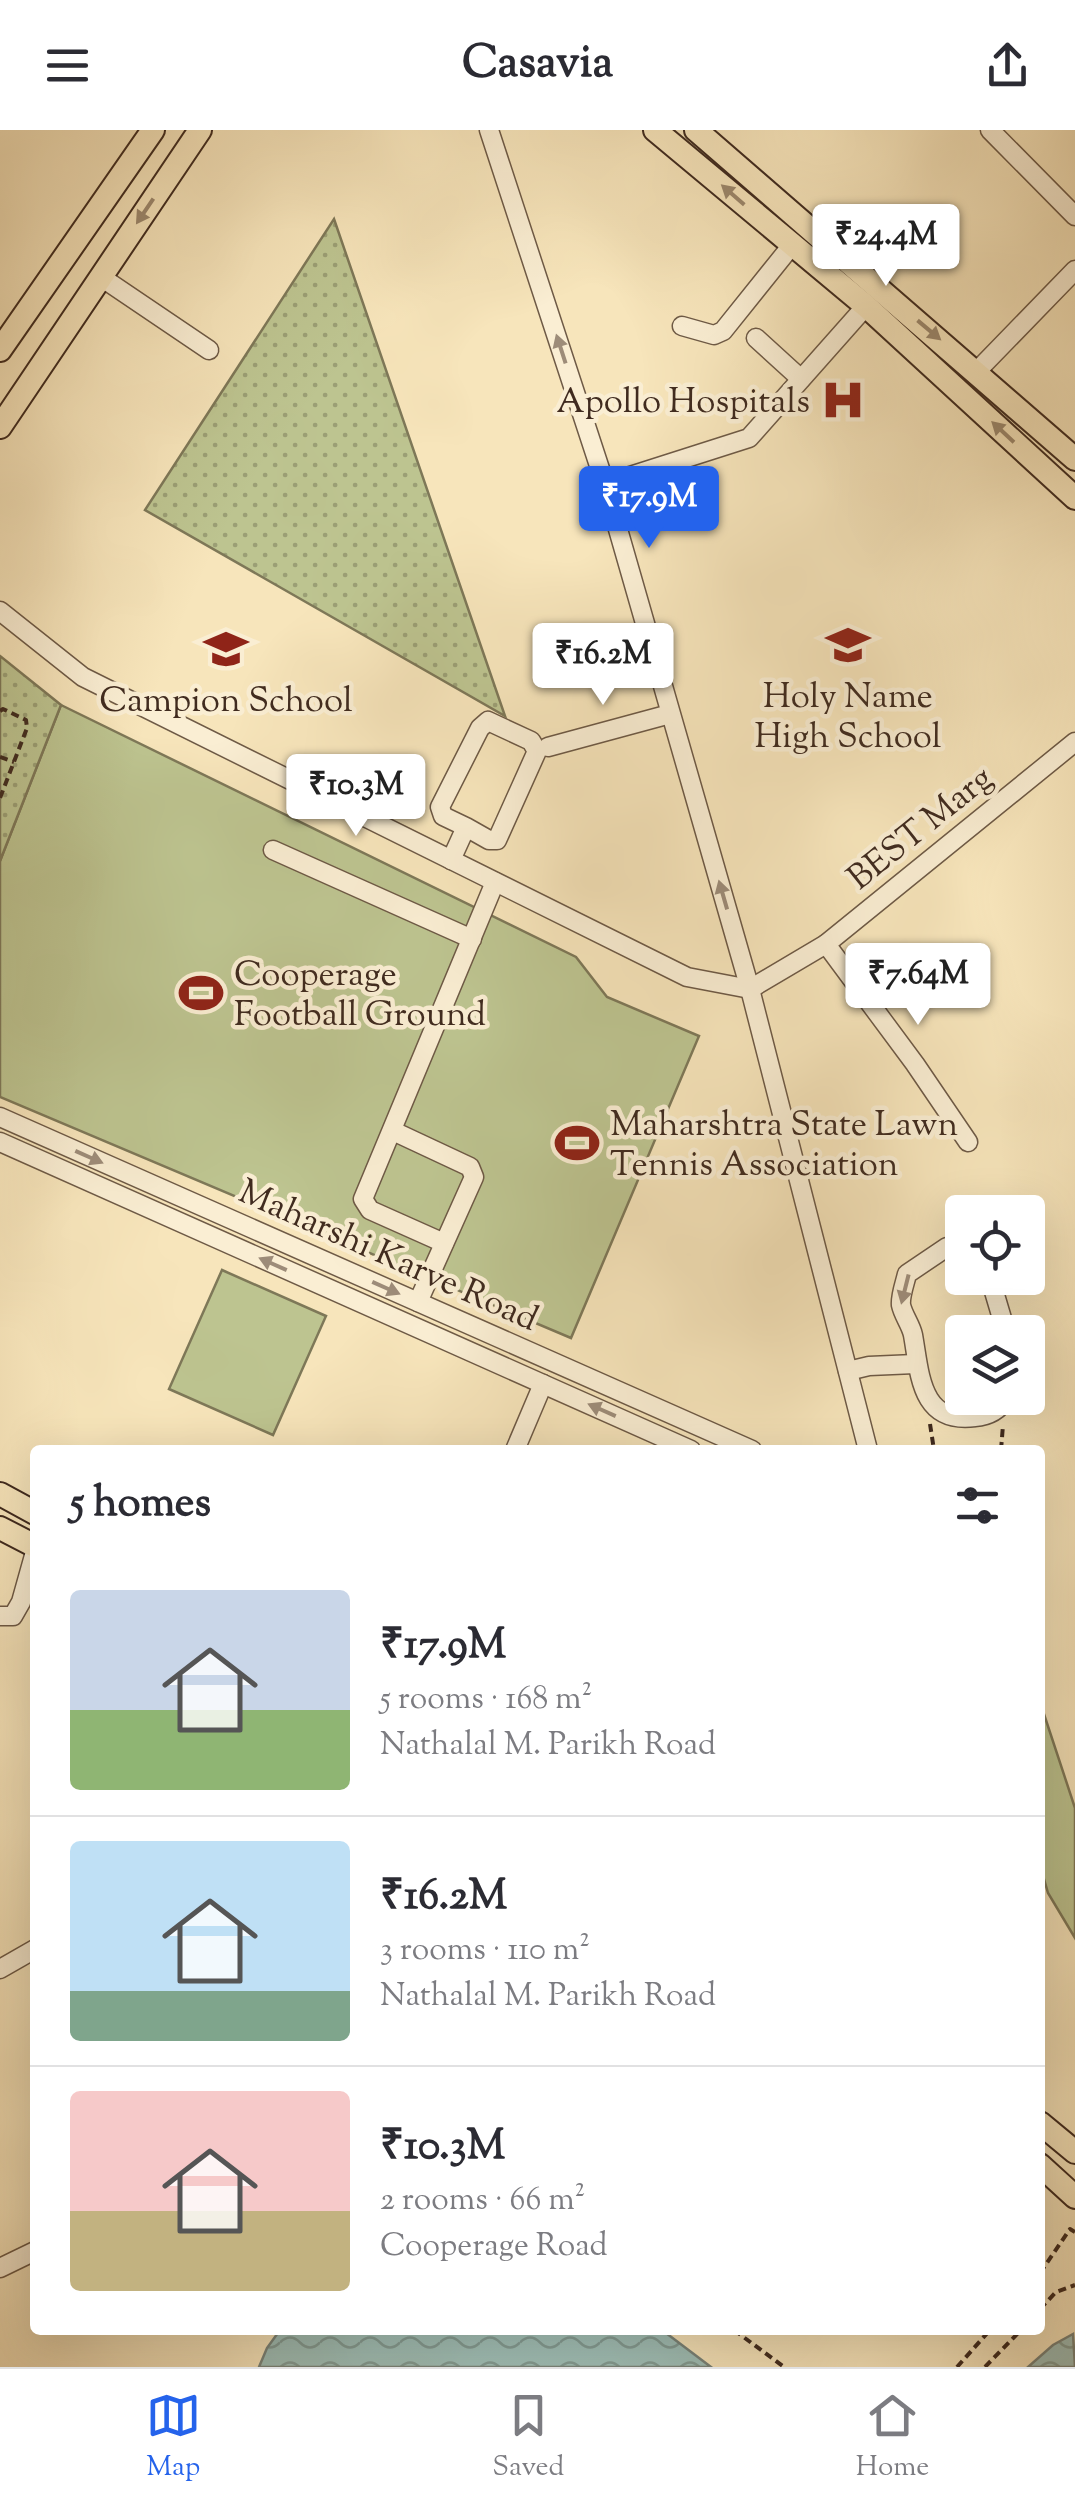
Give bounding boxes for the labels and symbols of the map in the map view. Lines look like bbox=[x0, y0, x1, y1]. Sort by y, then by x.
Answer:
one-way arrow bbox=[721, 184, 746, 206]
one-way arrow bbox=[136, 197, 155, 224]
pin: ₹24.4M bbox=[805, 204, 967, 289]
one-way arrow bbox=[916, 319, 941, 341]
one-way arrow bbox=[552, 334, 567, 364]
hospital icon: Apollo Hospitals bbox=[819, 376, 867, 424]
place label: Apollo Hospitals bbox=[556, 378, 810, 429]
one-way arrow bbox=[991, 421, 1015, 444]
pin: ₹17.9M bbox=[568, 466, 730, 551]
school or university icon: Holy Name High School bbox=[824, 621, 872, 669]
pin: ₹16.2M bbox=[522, 623, 684, 708]
school or university icon: Campion School bbox=[202, 625, 250, 673]
place label: Holy Name High School bbox=[754, 673, 942, 764]
place label: Campion School bbox=[99, 677, 353, 728]
pin: ₹10.3M bbox=[275, 754, 437, 839]
street label: BEST Marg bbox=[837, 755, 1005, 904]
one-way arrow bbox=[715, 880, 730, 910]
pin: ₹7.64M bbox=[837, 943, 999, 1028]
place label: Cooperage Football Ground bbox=[234, 951, 486, 1042]
sports icon: Cooperage Football Ground bbox=[177, 969, 225, 1017]
place label: Maharshtra State Lawn Tennis Association bbox=[610, 1101, 958, 1192]
sports icon: Maharshtra State Lawn Tennis Association bbox=[553, 1119, 601, 1167]
one-way arrow bbox=[75, 1148, 104, 1165]
street label: Maharshi Karve Road bbox=[230, 1168, 546, 1346]
one-way arrow bbox=[258, 1256, 288, 1272]
one-way arrow bbox=[897, 1273, 912, 1304]
one-way arrow bbox=[371, 1280, 401, 1296]
one-way arrow bbox=[587, 1402, 617, 1418]

